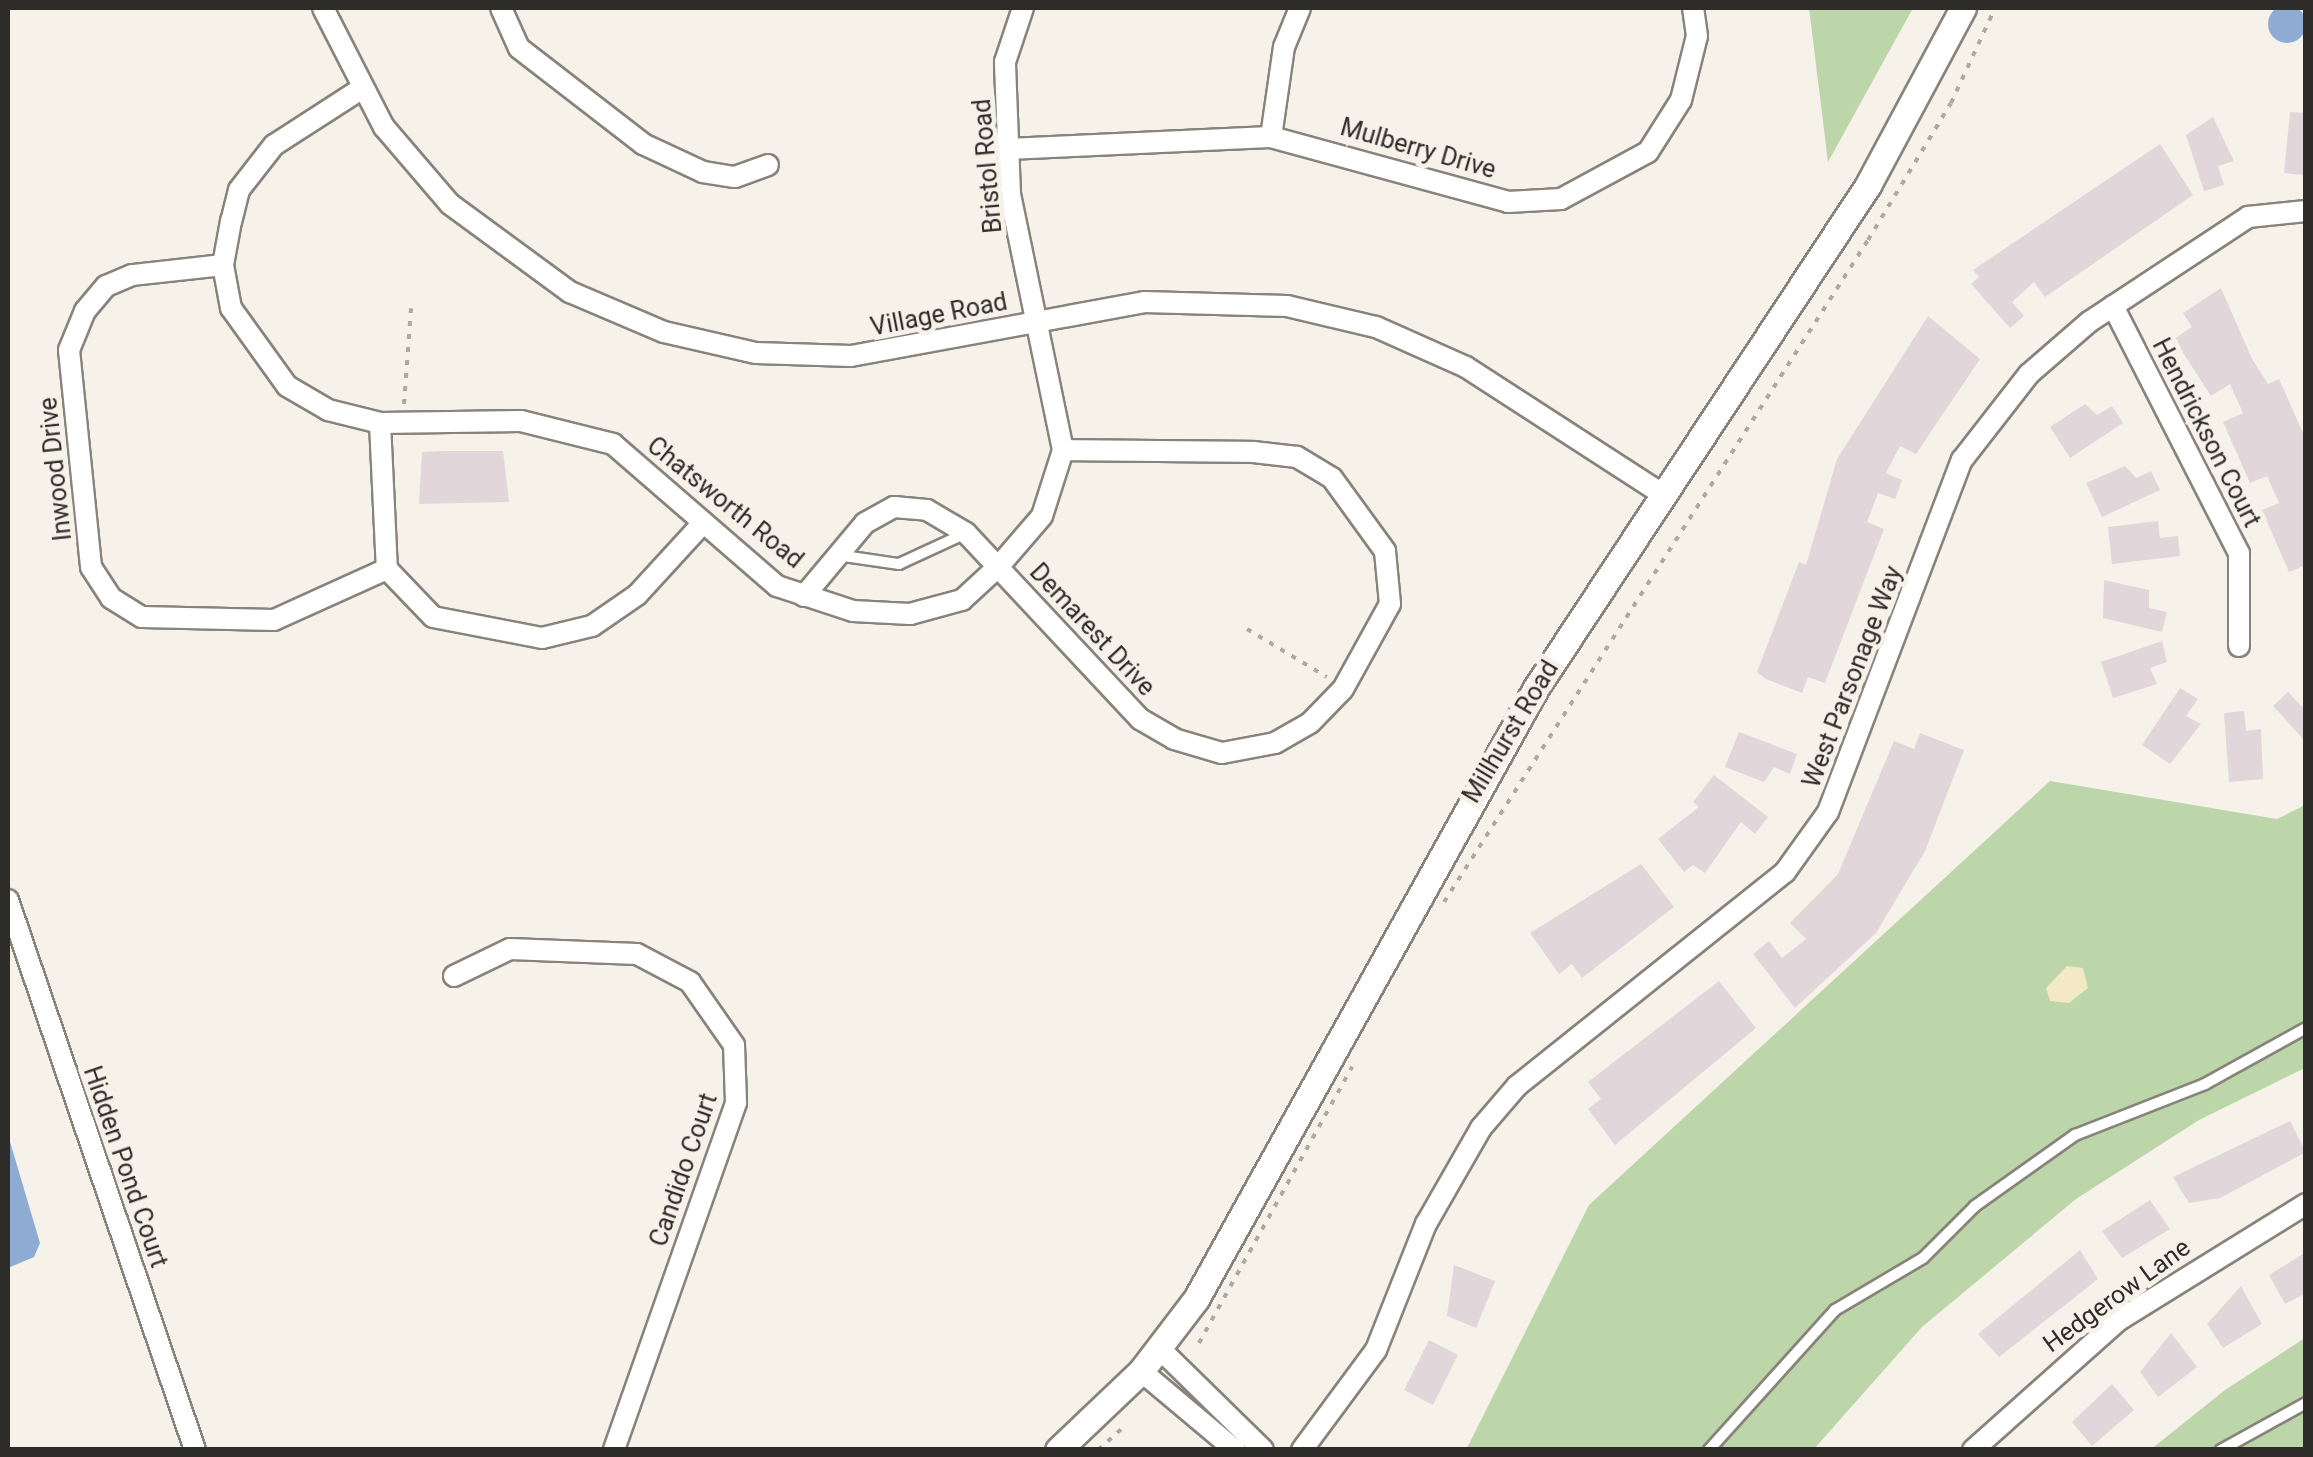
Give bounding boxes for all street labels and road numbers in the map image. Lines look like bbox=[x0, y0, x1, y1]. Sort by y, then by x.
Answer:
street label: Bristol Road bbox=[967, 98, 1009, 234]
street label: Mulberry Drive bbox=[1337, 112, 1499, 186]
street label: Village Road bbox=[868, 287, 1010, 343]
street label: Hendrickson Court bbox=[2145, 334, 2267, 532]
street label: Inwood Drive bbox=[34, 396, 78, 542]
street label: Chatsworth Road bbox=[641, 431, 809, 575]
street label: Demarest Drive bbox=[1023, 558, 1161, 702]
street label: West Parsonage Way bbox=[1797, 562, 1909, 792]
street label: Millhurst Road bbox=[1457, 655, 1565, 809]
street label: Hidden Pond Court bbox=[76, 1062, 174, 1272]
street label: Candido Court bbox=[644, 1089, 724, 1251]
street label: Hedgerow Lane bbox=[2038, 1233, 2196, 1359]

